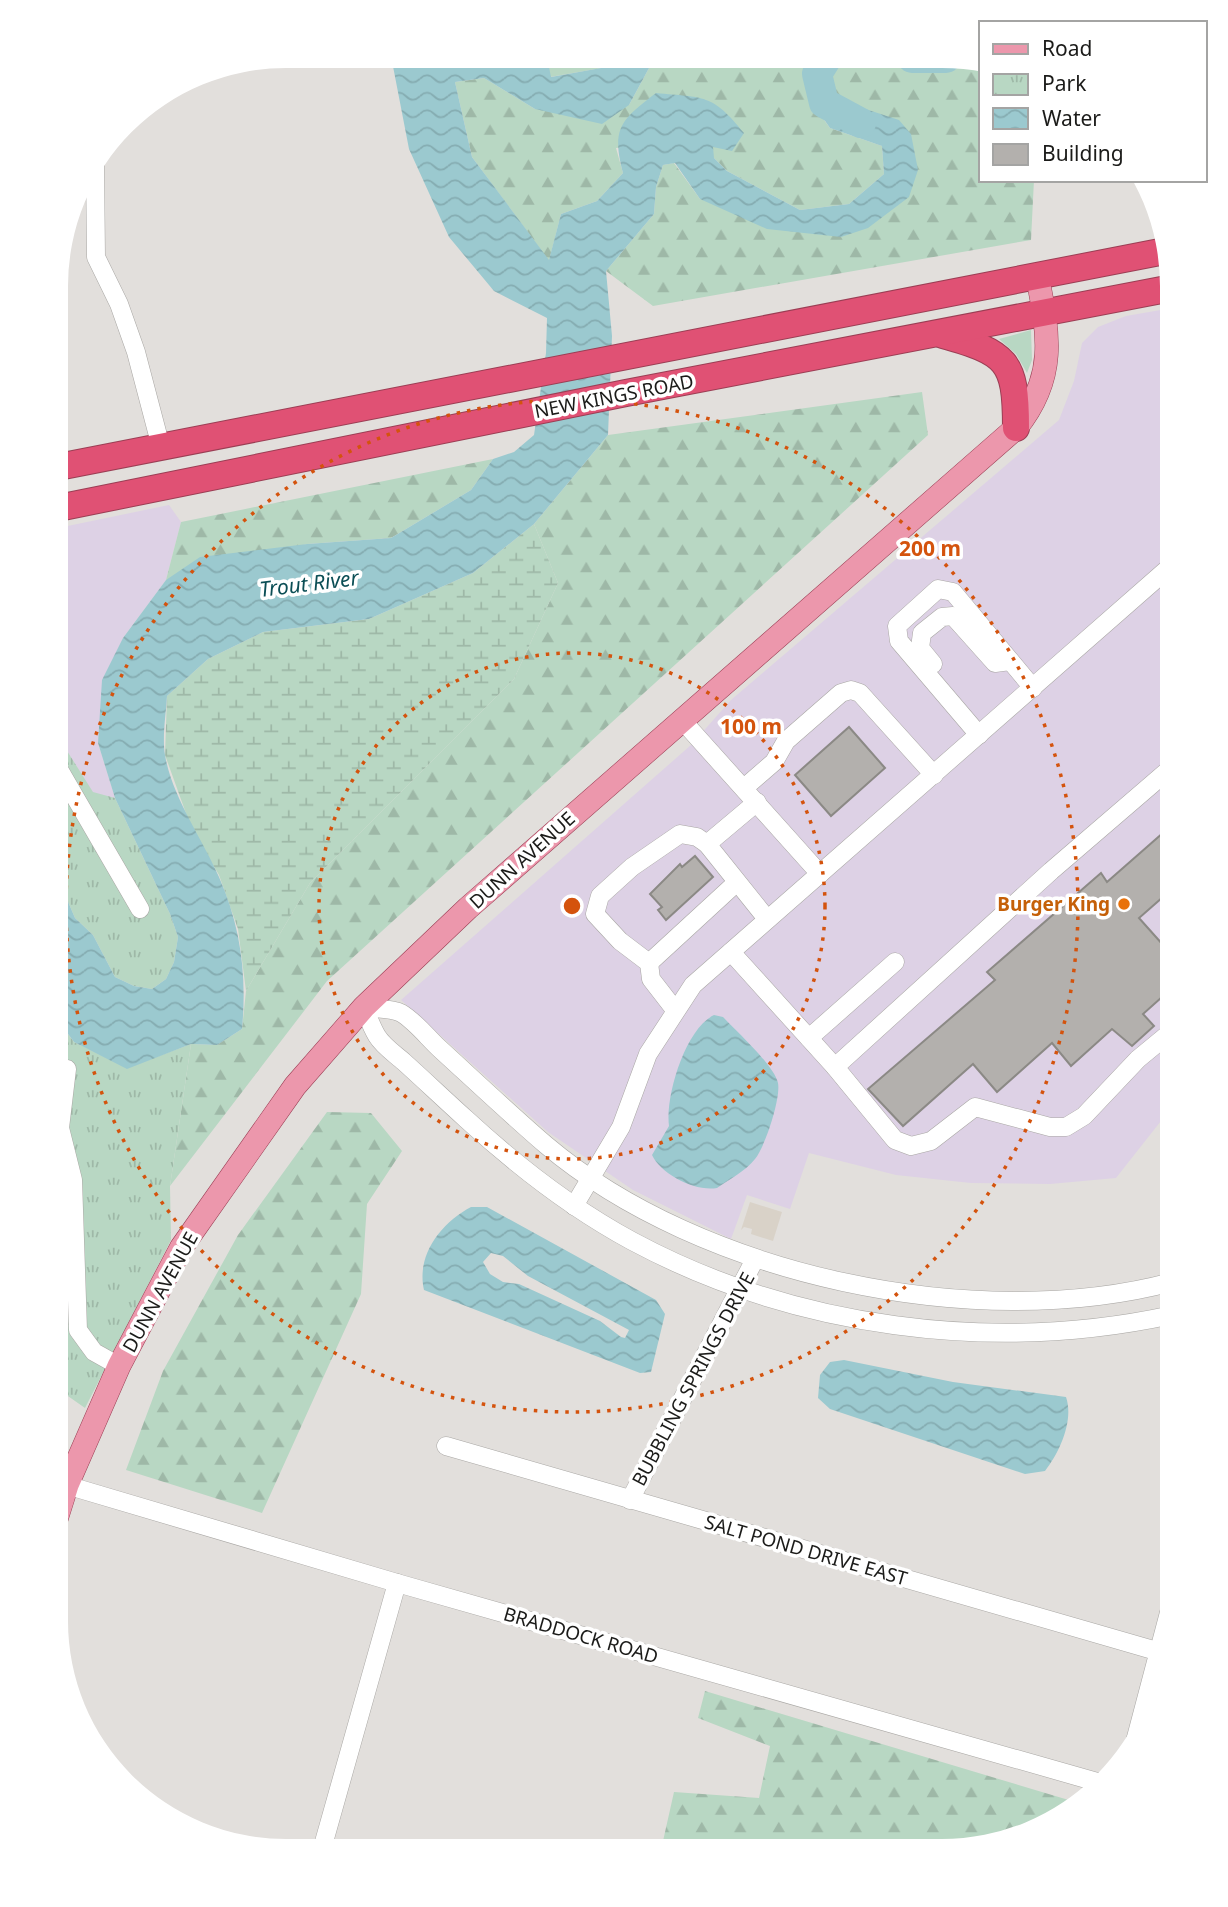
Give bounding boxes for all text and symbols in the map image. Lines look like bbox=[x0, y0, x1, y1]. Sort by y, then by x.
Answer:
legend bbox=[979, 21, 1207, 182]
text: Road bbox=[1042, 34, 1092, 62]
text: Park bbox=[1042, 69, 1087, 97]
text: Water bbox=[1042, 104, 1101, 132]
text: Building bbox=[1042, 139, 1124, 167]
street label: NEW KINGS ROAD bbox=[532, 368, 696, 424]
text: 200 m bbox=[899, 534, 961, 562]
water label: Trout River bbox=[258, 563, 362, 603]
text: 100 m bbox=[720, 712, 782, 740]
street label: DUNN AVENUE bbox=[464, 806, 580, 914]
place label: Burger King bbox=[997, 891, 1110, 917]
centre of rings bbox=[560, 894, 584, 918]
marker: Burger King bbox=[1116, 896, 1132, 912]
street label: DUNN AVENUE bbox=[116, 1227, 204, 1357]
street label: BUBBLING SPRINGS DRIVE bbox=[626, 1268, 760, 1490]
street label: SALT POND DRIVE EAST bbox=[701, 1509, 911, 1592]
street label: BRADDOCK ROAD bbox=[501, 1600, 661, 1670]

